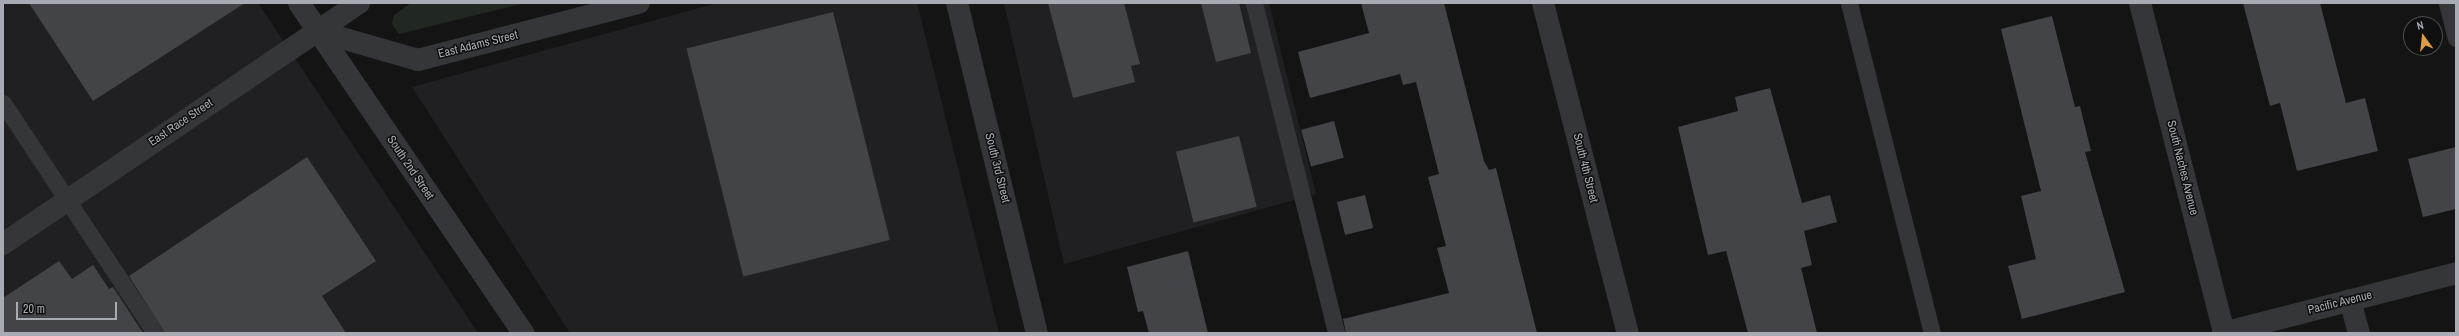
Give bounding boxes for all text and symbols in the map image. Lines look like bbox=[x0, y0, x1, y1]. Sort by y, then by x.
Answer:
north arrow bbox=[2403, 16, 2443, 56]
text: N bbox=[2415, 18, 2425, 33]
street label: East Adams Street bbox=[436, 28, 520, 62]
street label: East Race Street bbox=[146, 96, 216, 150]
street label: South Naches Avenue bbox=[2163, 119, 2201, 217]
street label: South 3rd Street bbox=[981, 131, 1013, 205]
street label: South 4th Street bbox=[1569, 132, 1601, 204]
street label: South 2nd Street bbox=[383, 133, 437, 203]
street label: Pacific Avenue bbox=[2306, 288, 2374, 318]
scale bar bbox=[18, 294, 119, 320]
text: 20 m bbox=[23, 301, 45, 317]

